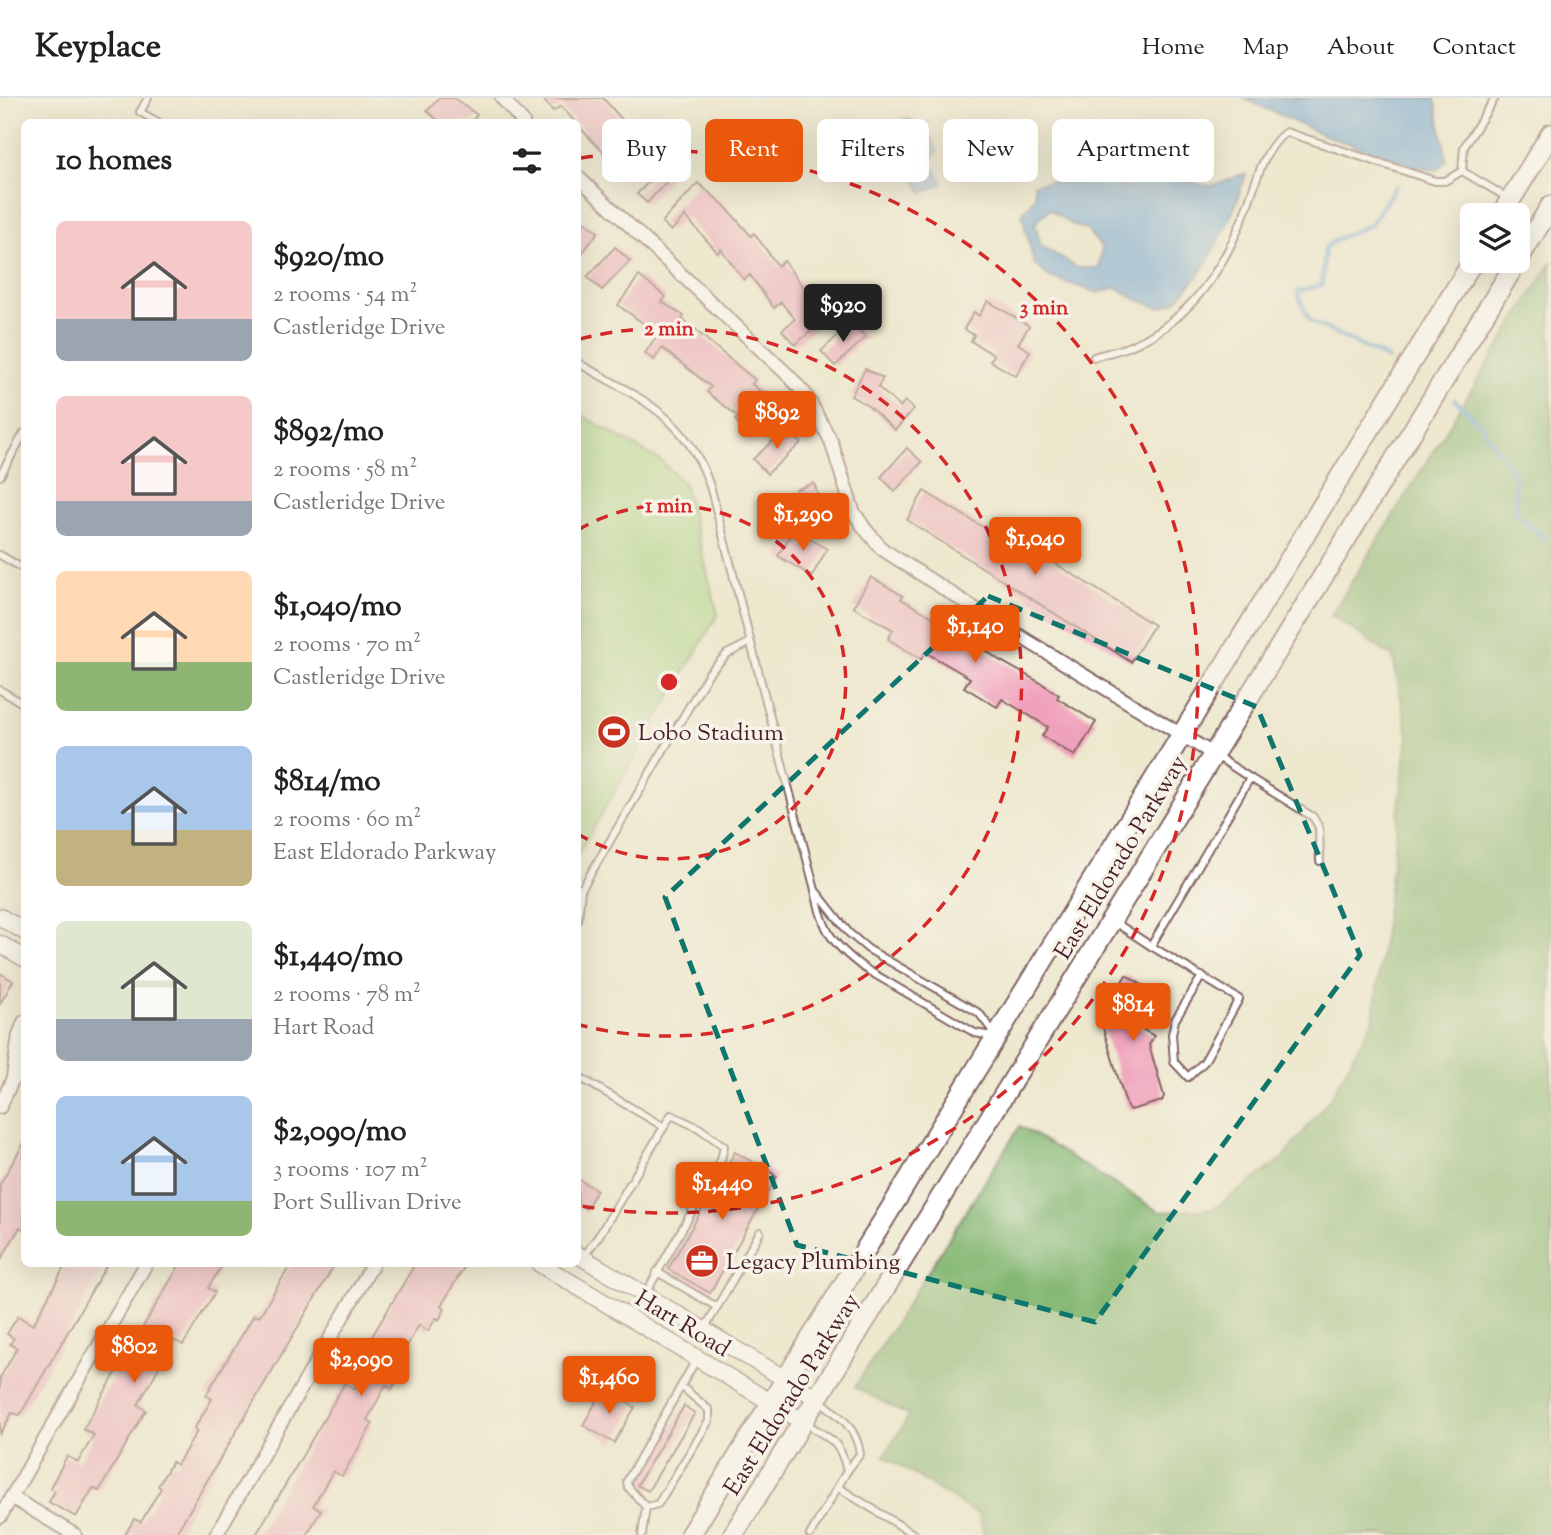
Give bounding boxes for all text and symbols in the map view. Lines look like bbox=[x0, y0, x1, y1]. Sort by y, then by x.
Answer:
text: Keyplace bbox=[35, 24, 161, 72]
text: Home bbox=[1142, 31, 1205, 65]
text: Map bbox=[1243, 31, 1289, 65]
text: About bbox=[1327, 31, 1394, 65]
text: Contact bbox=[1432, 31, 1516, 65]
chip: Buy bbox=[602, 119, 691, 182]
chip: Rent bbox=[705, 119, 803, 182]
chip: Filters bbox=[817, 119, 929, 182]
chip: New bbox=[943, 119, 1038, 182]
chip: Apartment bbox=[1052, 119, 1214, 182]
text: 10 homes bbox=[56, 140, 172, 183]
icon: filters bbox=[508, 142, 546, 180]
map controls bbox=[1460, 203, 1530, 273]
button: layers bbox=[1460, 203, 1530, 273]
text: $920/mo bbox=[273, 236, 384, 279]
icon: home bbox=[112, 249, 196, 333]
text: 2 rooms · 54 m² bbox=[273, 279, 417, 312]
pin: $920 bbox=[802, 285, 884, 344]
text: $920 bbox=[820, 290, 866, 323]
text: 3 min bbox=[1020, 294, 1069, 324]
text: Castleridge Drive bbox=[273, 312, 446, 345]
text: 2 min bbox=[644, 315, 695, 345]
pin: $892 bbox=[736, 392, 818, 451]
text: $892 bbox=[754, 397, 800, 430]
text: $892/mo bbox=[273, 411, 384, 454]
icon: home bbox=[112, 424, 196, 508]
text: 2 rooms · 58 m² bbox=[273, 454, 417, 487]
text: Castleridge Drive bbox=[273, 487, 446, 520]
text: 1 min bbox=[645, 492, 693, 522]
pin: $1,290 bbox=[746, 494, 860, 553]
text: $1,290 bbox=[773, 499, 833, 532]
pin: $1,040 bbox=[978, 518, 1092, 577]
text: $1,040 bbox=[1005, 523, 1065, 556]
text: $1,040/mo bbox=[273, 586, 402, 629]
icon: home bbox=[112, 599, 196, 683]
pin: $1,140 bbox=[918, 606, 1032, 665]
text: $1,140 bbox=[946, 611, 1004, 644]
text: 2 rooms · 70 m² bbox=[273, 629, 421, 662]
text: Castleridge Drive bbox=[273, 662, 446, 695]
centre of rings bbox=[657, 670, 681, 694]
sports icon: Lobo Stadium bbox=[595, 713, 633, 751]
place label: Lobo Stadium bbox=[638, 717, 784, 751]
street label: East Eldorado Parkway bbox=[1047, 749, 1196, 967]
text: $814/mo bbox=[273, 761, 381, 804]
icon: home bbox=[112, 774, 196, 858]
text: 2 rooms · 60 m² bbox=[273, 804, 421, 837]
text: East Eldorado Parkway bbox=[273, 837, 496, 870]
text: $1,440/mo bbox=[273, 936, 403, 979]
icon: home bbox=[112, 949, 196, 1033]
text: 2 rooms · 78 m² bbox=[273, 979, 421, 1012]
pin: $814 bbox=[1092, 984, 1174, 1043]
text: $814 bbox=[1111, 989, 1155, 1022]
text: Hart Road bbox=[273, 1012, 375, 1045]
text: $2,090/mo bbox=[273, 1111, 407, 1154]
icon: home bbox=[112, 1124, 196, 1208]
text: 3 rooms · 107 m² bbox=[273, 1154, 428, 1187]
pin: $1,440 bbox=[665, 1162, 779, 1222]
text: $1,440 bbox=[692, 1168, 752, 1201]
text: Port Sullivan Drive bbox=[273, 1187, 462, 1220]
office icon: Legacy Plumbing bbox=[683, 1242, 721, 1280]
place label: Legacy Plumbing bbox=[726, 1246, 901, 1280]
street label: Hart Road bbox=[628, 1283, 737, 1367]
street label: East Eldorado Parkway bbox=[717, 1287, 869, 1503]
pin: $802 bbox=[93, 1326, 175, 1385]
text: $802 bbox=[111, 1331, 157, 1364]
pin: $2,090 bbox=[304, 1338, 418, 1398]
text: $2,090 bbox=[329, 1344, 393, 1377]
pin: $1,460 bbox=[552, 1356, 666, 1416]
text: $1,460 bbox=[579, 1362, 639, 1395]

